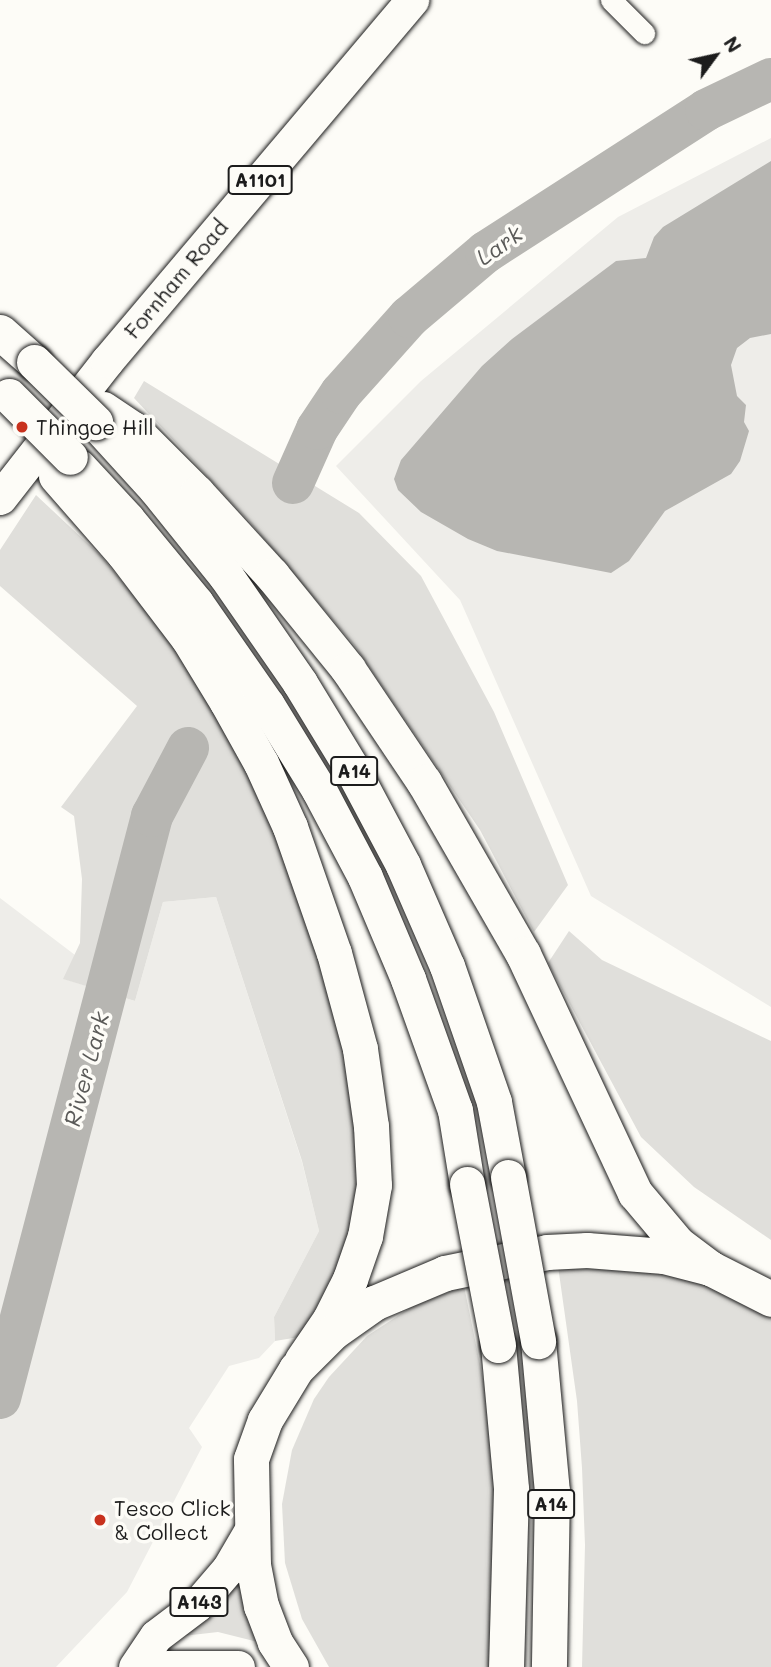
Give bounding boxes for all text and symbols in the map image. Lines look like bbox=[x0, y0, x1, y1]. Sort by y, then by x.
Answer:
north arrow bbox=[680, 21, 750, 91]
text: N bbox=[719, 31, 747, 57]
road number: A1101 bbox=[227, 164, 293, 196]
street label: Fornham Road bbox=[119, 215, 233, 343]
water label: Lark bbox=[471, 219, 527, 271]
place label: Thingoe Hill bbox=[36, 414, 154, 440]
marker: Thingoe Hill bbox=[14, 419, 30, 435]
road number: A14 bbox=[330, 756, 378, 786]
water label: River Lark bbox=[57, 1009, 115, 1129]
road number: A14 bbox=[526, 1488, 576, 1520]
place label: Tesco Click & Collect bbox=[114, 1495, 231, 1545]
marker: Tesco Click & Collect bbox=[92, 1512, 108, 1528]
road number: A143 bbox=[169, 1586, 229, 1618]

